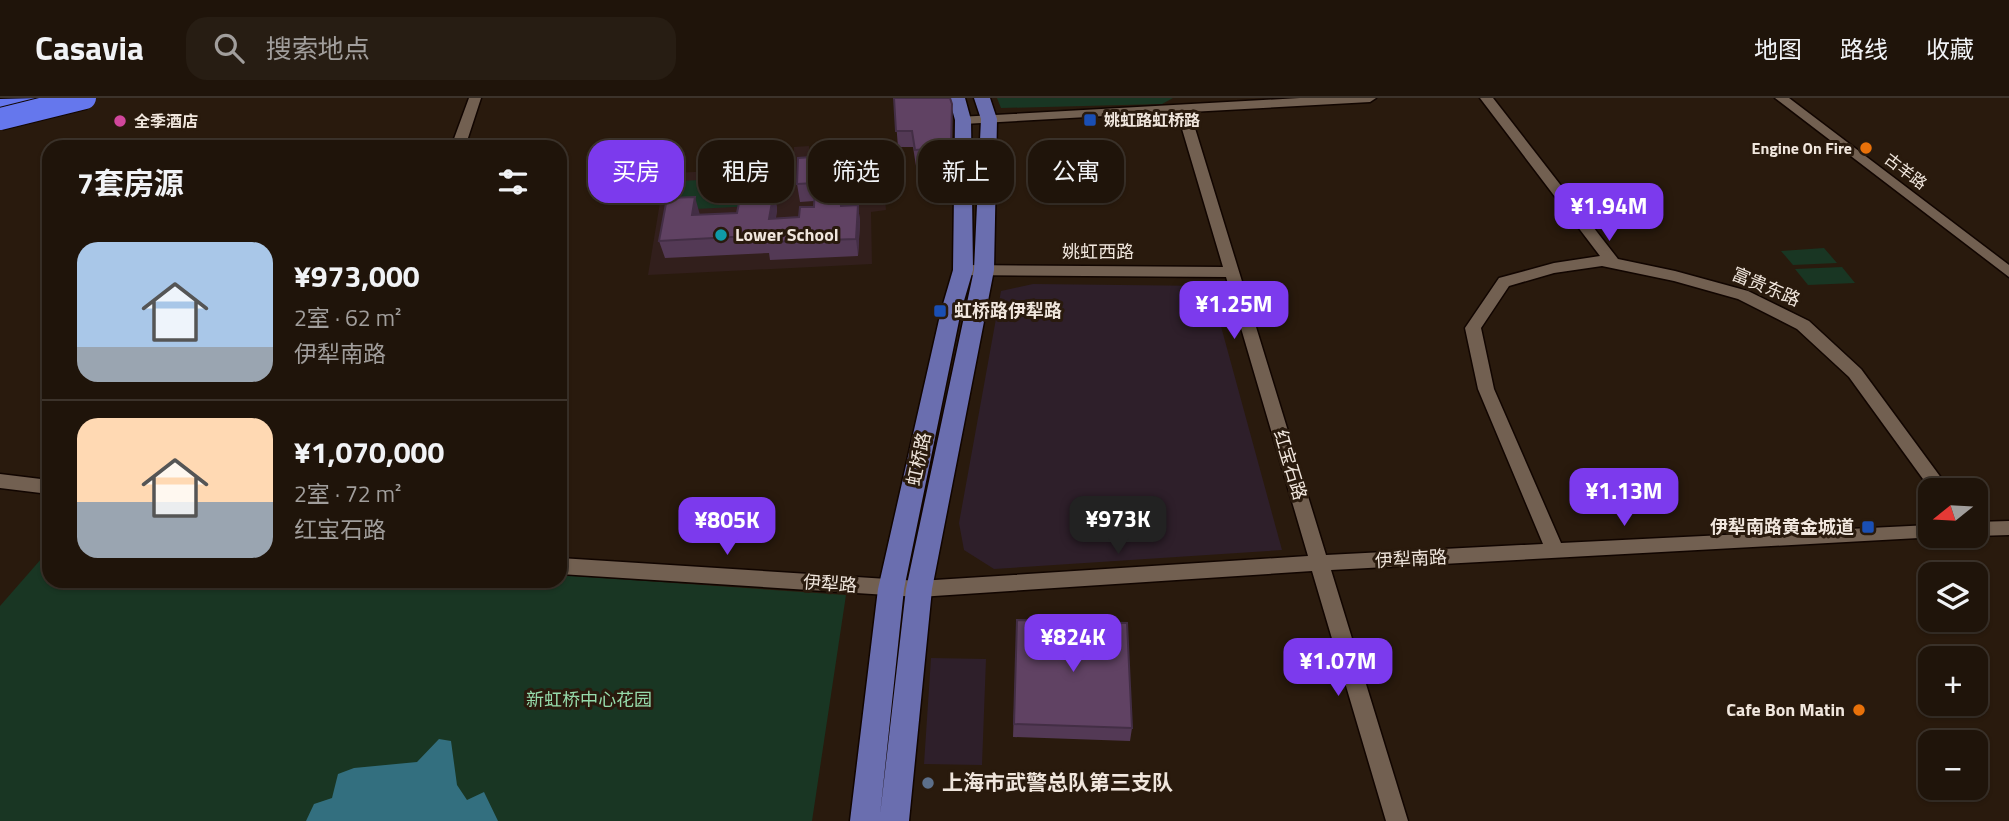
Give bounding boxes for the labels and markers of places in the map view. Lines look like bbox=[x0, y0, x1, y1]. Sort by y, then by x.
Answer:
place label: 姚虹路虹桥路 bbox=[1104, 108, 1200, 132]
place label: 全季酒店 bbox=[134, 109, 198, 133]
marker: 姚虹路虹桥路 bbox=[1082, 112, 1098, 128]
marker: 全季酒店 bbox=[112, 113, 128, 129]
place label: Engine On Fire bbox=[1752, 136, 1852, 160]
marker: Engine On Fire bbox=[1858, 140, 1874, 156]
pin: ¥1.94M bbox=[1552, 184, 1666, 243]
place label: Lower School bbox=[735, 221, 839, 248]
marker: Lower School bbox=[713, 227, 729, 243]
pin: ¥1.25M bbox=[1177, 282, 1291, 341]
place label: 虹桥路伊犁路 bbox=[954, 297, 1062, 324]
marker: 虹桥路伊犁路 bbox=[932, 303, 948, 319]
pin: ¥1.13M bbox=[1567, 468, 1681, 528]
pin: ¥973K bbox=[1069, 496, 1167, 556]
pin: ¥805K bbox=[678, 498, 776, 557]
place label: 伊犁南路黄金城道 bbox=[1710, 513, 1854, 540]
marker: 伊犁南路黄金城道 bbox=[1860, 519, 1876, 535]
pin: ¥824K bbox=[1024, 614, 1122, 674]
pin: ¥1.07M bbox=[1281, 638, 1395, 698]
place label: Cafe Bon Matin bbox=[1726, 696, 1845, 723]
marker: Cafe Bon Matin bbox=[1851, 702, 1867, 718]
place label: 上海市武警总队第三支队 bbox=[942, 766, 1173, 798]
marker: 上海市武警总队第三支队 bbox=[920, 775, 936, 791]

